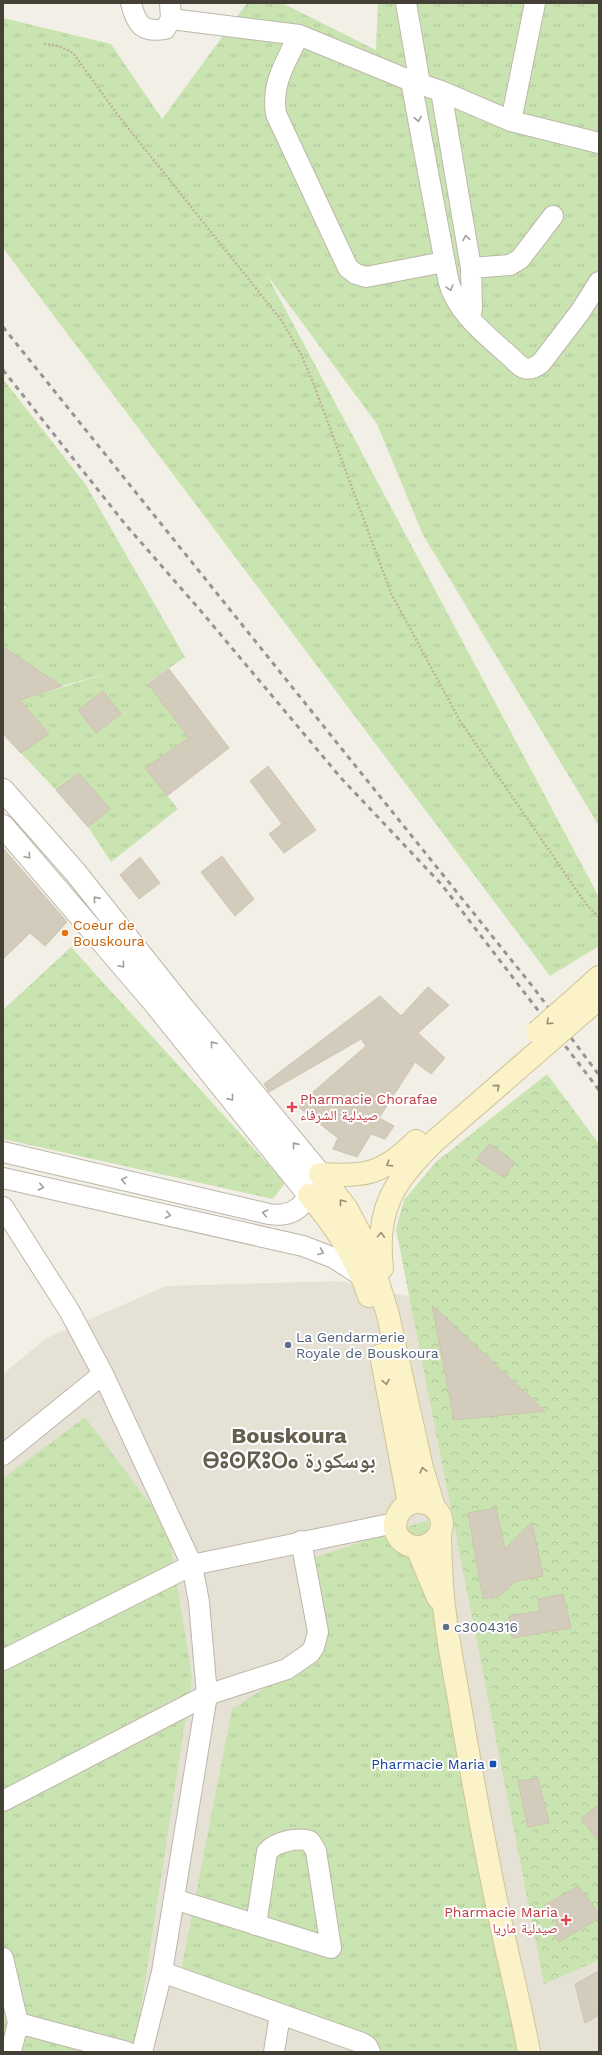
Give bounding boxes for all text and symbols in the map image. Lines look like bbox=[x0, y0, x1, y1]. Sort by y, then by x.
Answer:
one-way arrow bbox=[413, 116, 421, 122]
one-way arrow bbox=[462, 235, 470, 241]
one-way arrow bbox=[445, 284, 454, 291]
one-way arrow bbox=[24, 851, 31, 859]
one-way arrow bbox=[94, 896, 101, 903]
place label: Coeur de Bouskoura bbox=[73, 917, 145, 949]
marker: Coeur de Bouskoura bbox=[60, 928, 70, 938]
one-way arrow bbox=[117, 961, 124, 968]
one-way arrow bbox=[546, 1017, 554, 1024]
one-way arrow bbox=[210, 1041, 217, 1048]
one-way arrow bbox=[492, 1084, 500, 1091]
place label: Pharmacie Chorafae صيدلية الشرفاء bbox=[300, 1091, 438, 1124]
one-way arrow bbox=[227, 1093, 234, 1101]
marker: Pharmacie Chorafae صيدلية الشرفاء bbox=[287, 1102, 297, 1112]
one-way arrow bbox=[293, 1142, 300, 1149]
one-way arrow bbox=[386, 1160, 393, 1167]
one-way arrow bbox=[121, 1177, 128, 1185]
one-way arrow bbox=[38, 1182, 44, 1190]
one-way arrow bbox=[340, 1200, 347, 1207]
one-way arrow bbox=[261, 1210, 268, 1218]
one-way arrow bbox=[165, 1211, 171, 1219]
one-way arrow bbox=[377, 1232, 386, 1238]
one-way arrow bbox=[318, 1248, 325, 1256]
place label: La Gendarmerie Royale de Bouskoura bbox=[296, 1329, 439, 1361]
marker: La Gendarmerie Royale de Bouskoura bbox=[283, 1340, 293, 1350]
one-way arrow bbox=[382, 1379, 390, 1386]
district label: Bouskoura ⴱⵓⵙⴽⵓⵔⴰ بوسكورة bbox=[202, 1423, 376, 1474]
one-way arrow bbox=[419, 1466, 428, 1473]
place label: c3004316 bbox=[454, 1619, 518, 1635]
marker: c3004316 bbox=[441, 1622, 451, 1632]
place label: Pharmacie Maria bbox=[371, 1756, 485, 1772]
marker: Pharmacie Maria bbox=[488, 1759, 498, 1769]
place label: Pharmacie Maria صيدلية ماريا bbox=[444, 1904, 558, 1937]
marker: Pharmacie Maria صيدلية ماريا bbox=[561, 1915, 571, 1925]

